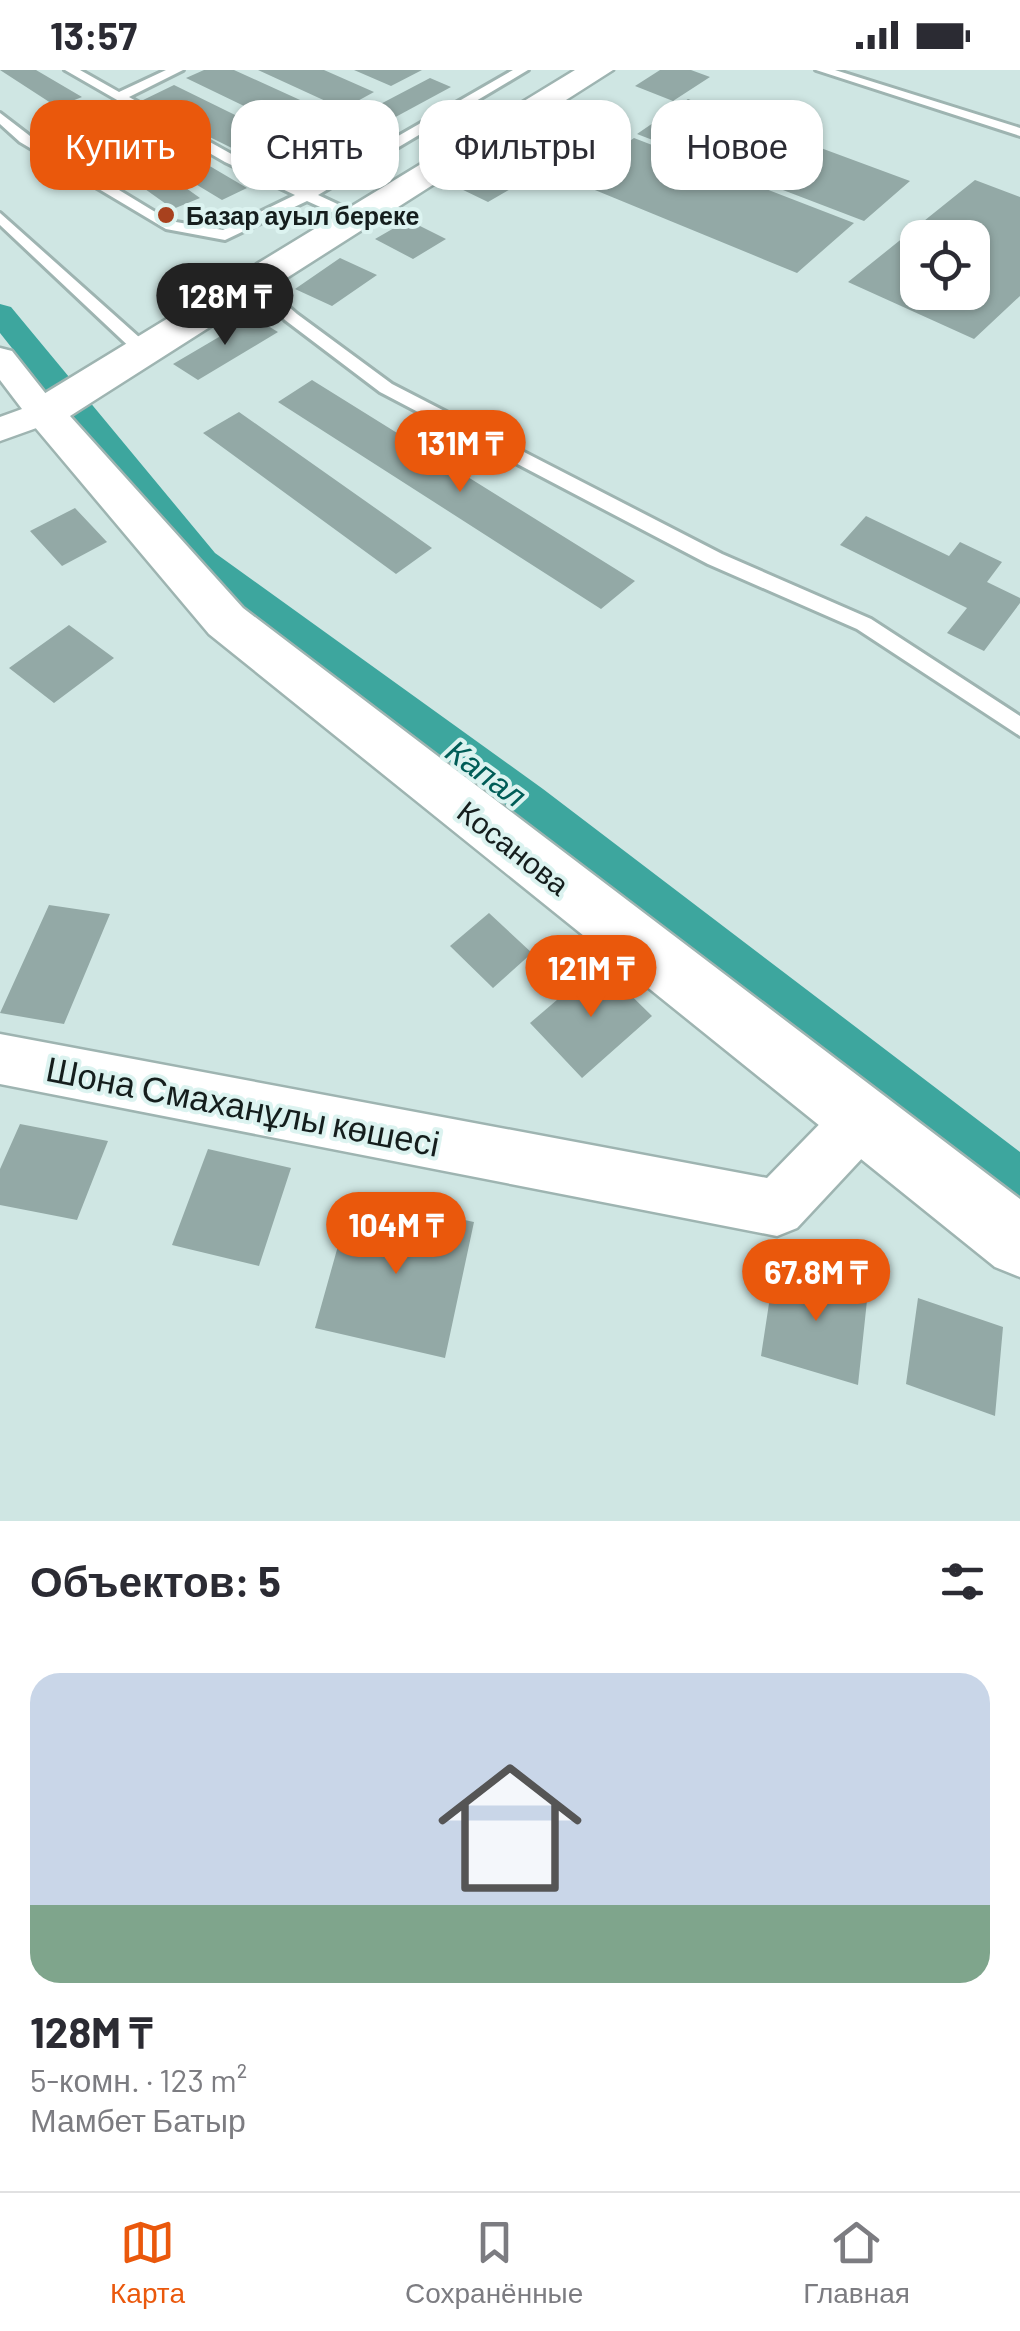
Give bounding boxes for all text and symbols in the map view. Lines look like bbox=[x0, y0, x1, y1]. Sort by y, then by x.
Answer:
text: 13:57 bbox=[50, 12, 137, 58]
chip: Купить bbox=[30, 100, 211, 190]
chip: Снять bbox=[231, 100, 399, 190]
chip: Фильтры bbox=[419, 100, 631, 190]
chip: Новое bbox=[651, 100, 823, 190]
place label: Базар ауыл береке bbox=[186, 200, 420, 230]
marker: Базар ауыл береке bbox=[155, 204, 177, 226]
map controls bbox=[900, 220, 990, 310]
button: locate bbox=[900, 220, 990, 310]
pin: 128M ₸ bbox=[144, 263, 306, 348]
text: 128M ₸ bbox=[178, 276, 272, 314]
pin: 131M ₸ bbox=[379, 410, 541, 495]
text: 131M ₸ bbox=[417, 423, 503, 461]
water label: Капал bbox=[440, 730, 534, 814]
street label: Косанова bbox=[451, 792, 577, 902]
pin: 121M ₸ bbox=[510, 935, 672, 1020]
text: 121M ₸ bbox=[547, 948, 635, 986]
street label: Шона Смаханұлы көшесі bbox=[43, 1046, 443, 1164]
pin: 104M ₸ bbox=[315, 1192, 477, 1277]
text: 104M ₸ bbox=[348, 1205, 444, 1243]
pin: 67.8M ₸ bbox=[724, 1239, 908, 1324]
text: 67.8M ₸ bbox=[764, 1252, 868, 1290]
icon: filters bbox=[935, 1554, 990, 1609]
text: Объектов: 5 bbox=[30, 1555, 281, 1605]
icon: home bbox=[420, 1738, 600, 1918]
text: 128M ₸ bbox=[30, 2006, 152, 2056]
text: 5-комн. · 123 m² bbox=[30, 2060, 247, 2098]
text: Мамбет Батыр bbox=[30, 2100, 246, 2138]
tab: Карта bbox=[110, 2215, 185, 2310]
tab: Сохранённые bbox=[405, 2215, 583, 2310]
tab: Главная bbox=[803, 2215, 910, 2310]

